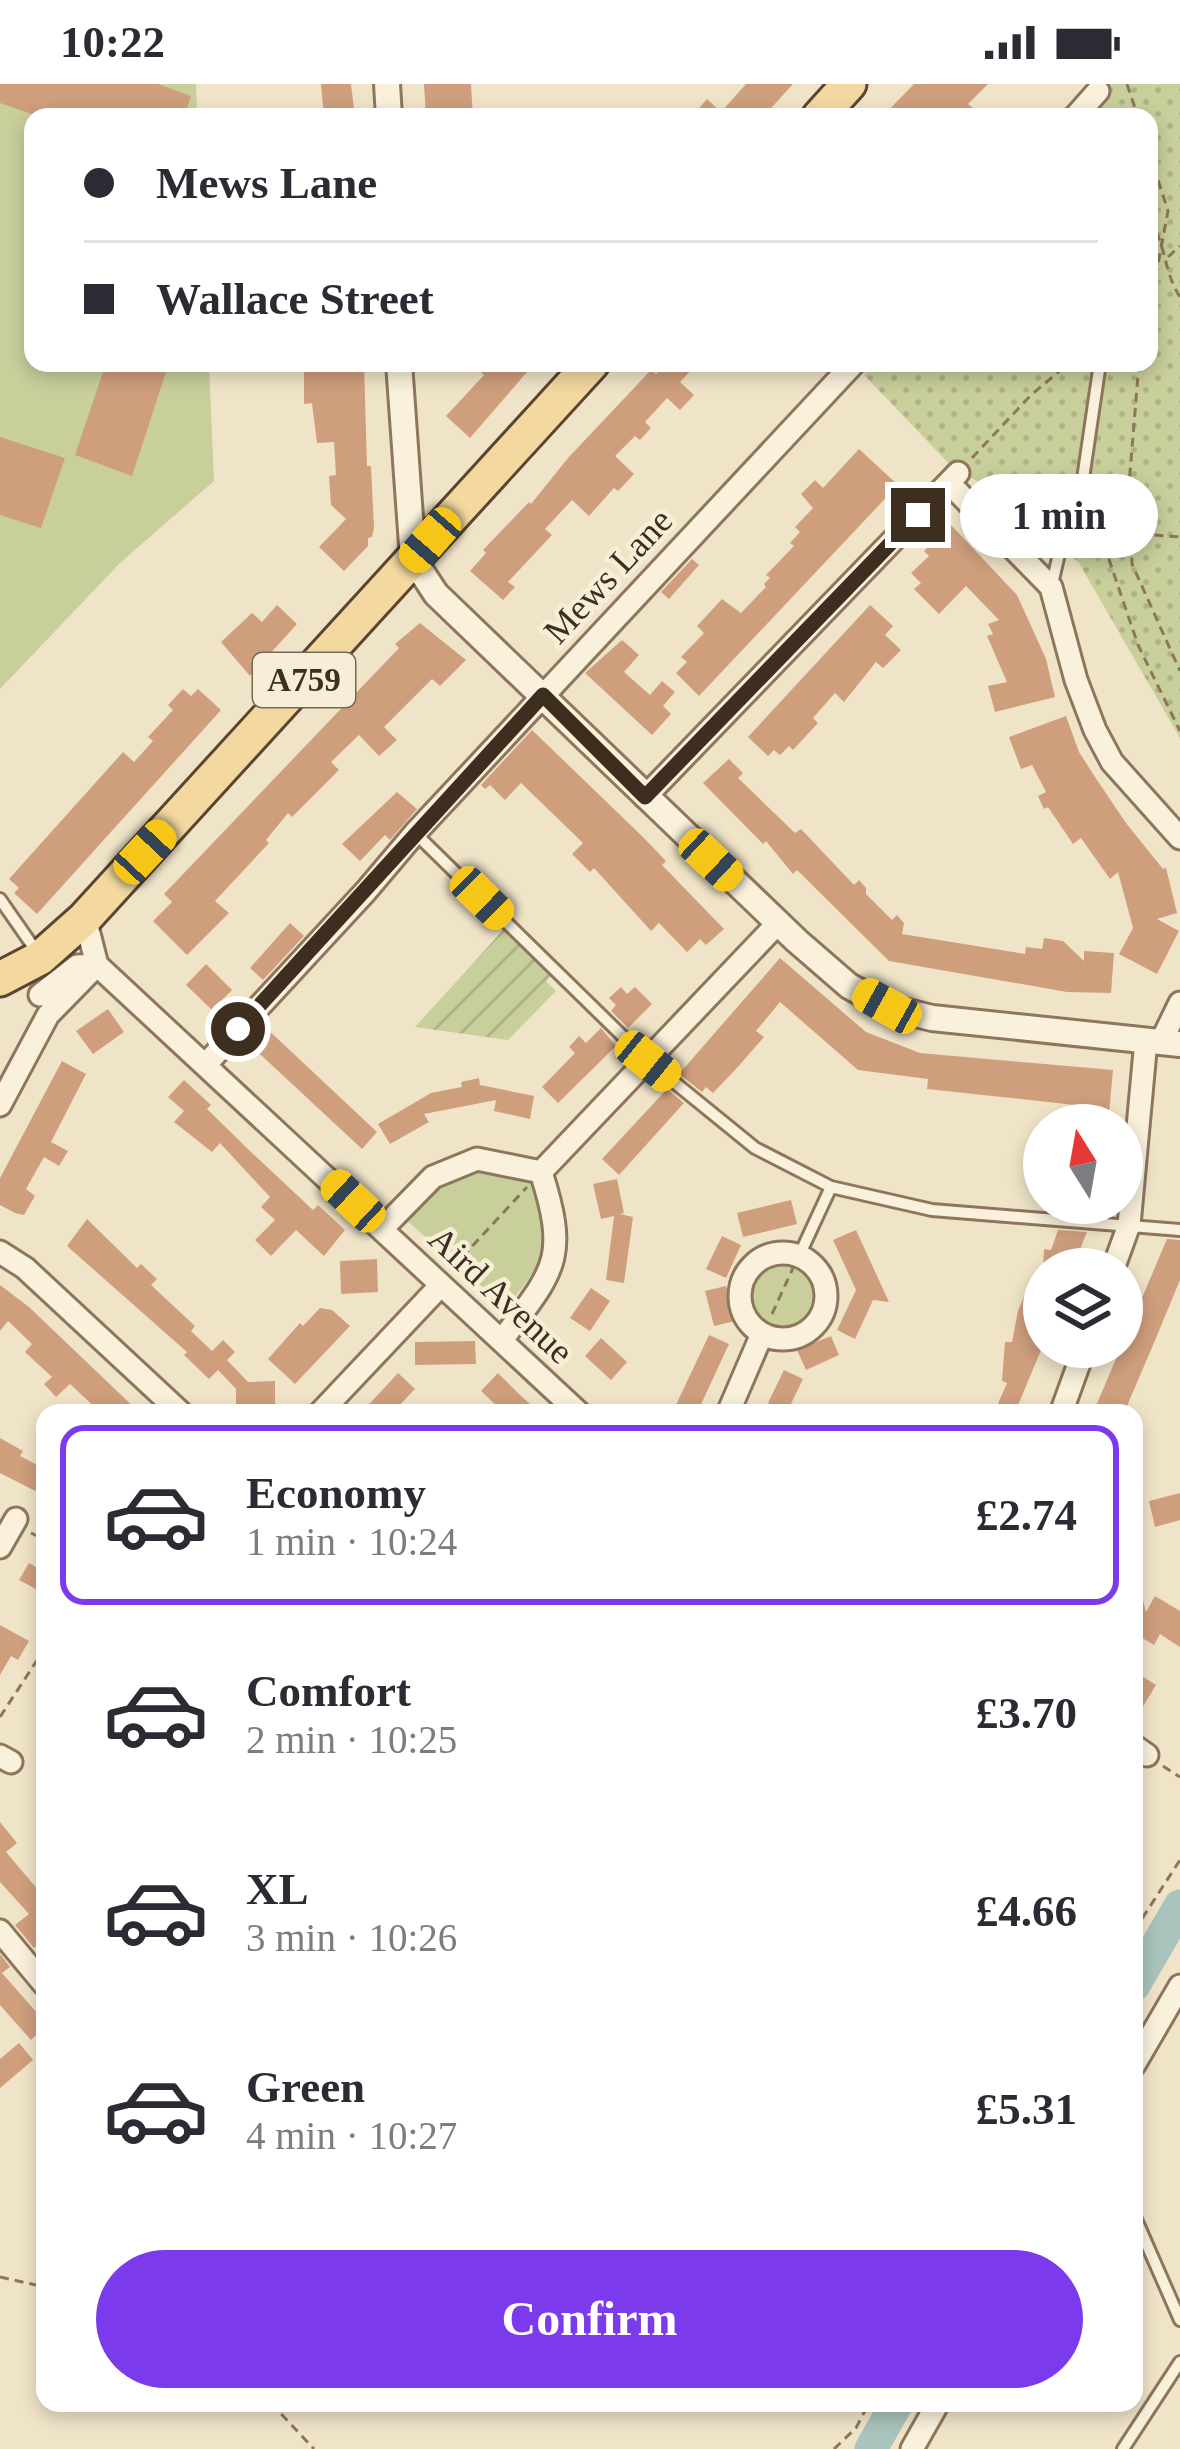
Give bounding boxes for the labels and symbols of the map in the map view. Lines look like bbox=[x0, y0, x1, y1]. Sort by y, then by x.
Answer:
callout: 1 min bbox=[960, 473, 1158, 557]
route end bbox=[891, 488, 945, 542]
car bbox=[393, 501, 467, 579]
street label: Mews Lane bbox=[536, 501, 680, 651]
road number: A759 bbox=[253, 653, 355, 707]
car bbox=[107, 813, 183, 891]
car bbox=[672, 822, 750, 898]
car bbox=[444, 860, 520, 936]
car bbox=[847, 973, 927, 1039]
route start bbox=[211, 1002, 265, 1056]
car bbox=[609, 1024, 687, 1098]
north arrow bbox=[1023, 1104, 1143, 1224]
car bbox=[314, 1163, 392, 1239]
street label: Aird Avenue bbox=[421, 1218, 581, 1372]

